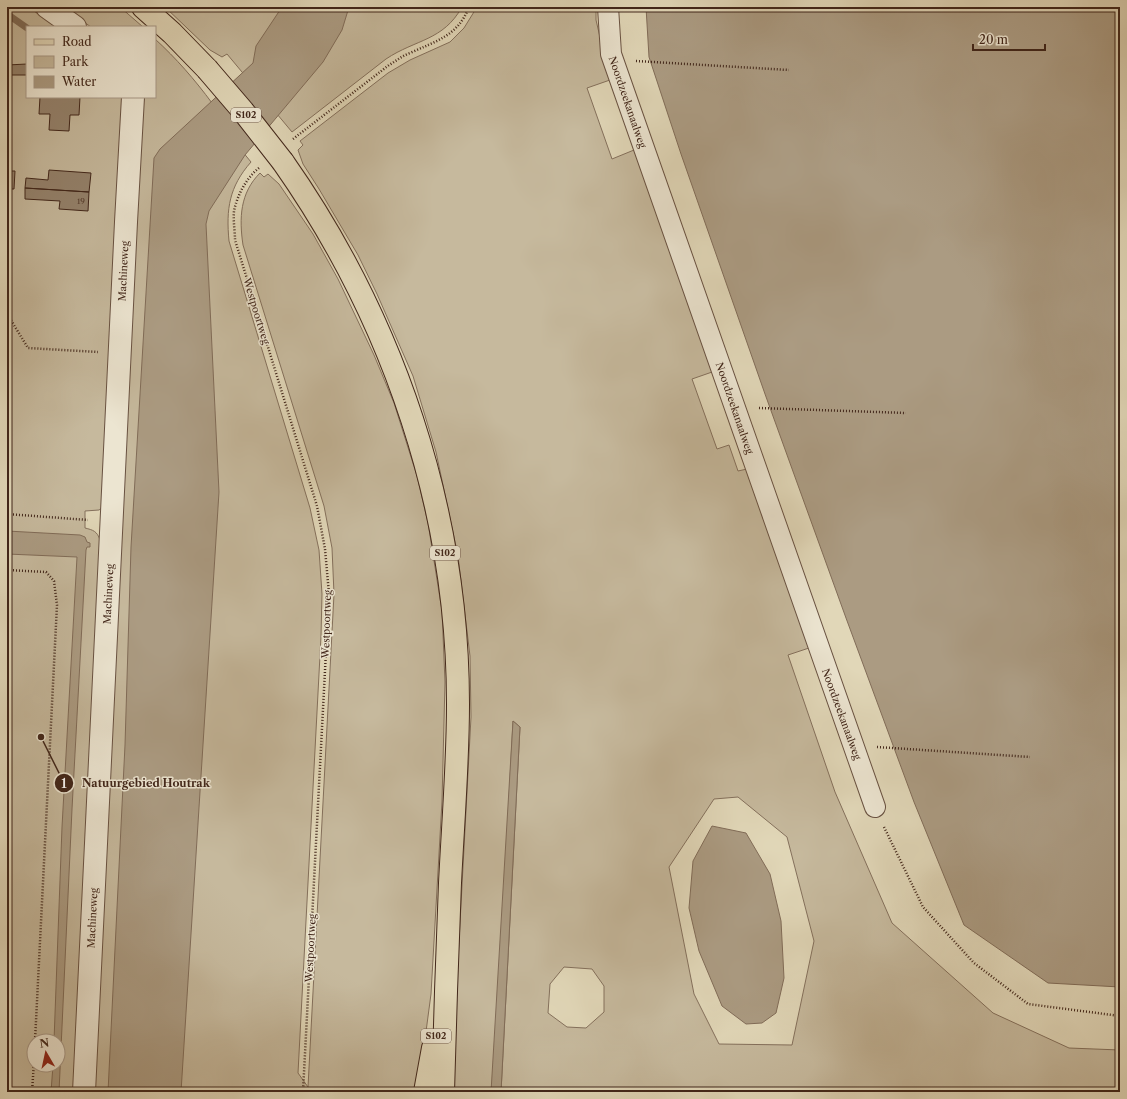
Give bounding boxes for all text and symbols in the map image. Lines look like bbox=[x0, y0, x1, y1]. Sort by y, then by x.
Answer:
legend bbox=[26, 26, 156, 98]
scale bar bbox=[973, 26, 1045, 52]
text: 20 m bbox=[979, 32, 1008, 47]
text: Road bbox=[62, 34, 92, 49]
text: Park bbox=[62, 54, 89, 69]
street label: Noordzeekanaalweg bbox=[606, 55, 650, 150]
text: Water bbox=[61, 74, 96, 89]
road number: S102 bbox=[231, 108, 261, 122]
house number: 19 bbox=[77, 196, 85, 206]
street label: Machineweg bbox=[115, 240, 132, 302]
street label: Westpoortweg bbox=[240, 275, 273, 347]
street label: Noordzeekanaalweg bbox=[713, 361, 757, 456]
road number: S102 bbox=[430, 546, 460, 560]
street label: Machineweg bbox=[100, 563, 117, 625]
street label: Westpoortweg bbox=[319, 589, 334, 660]
street label: Noordzeekanaalweg bbox=[819, 667, 864, 762]
callout: Natuurgebied Houtrak bbox=[54, 772, 218, 795]
text: 1 bbox=[61, 776, 67, 791]
text: Natuurgebied Houtrak bbox=[82, 776, 211, 790]
street label: Machineweg bbox=[84, 887, 101, 949]
street label: Westpoortweg bbox=[302, 913, 319, 984]
road number: S102 bbox=[421, 1029, 451, 1043]
north arrow bbox=[26, 1033, 66, 1073]
text: N bbox=[39, 1035, 51, 1051]

